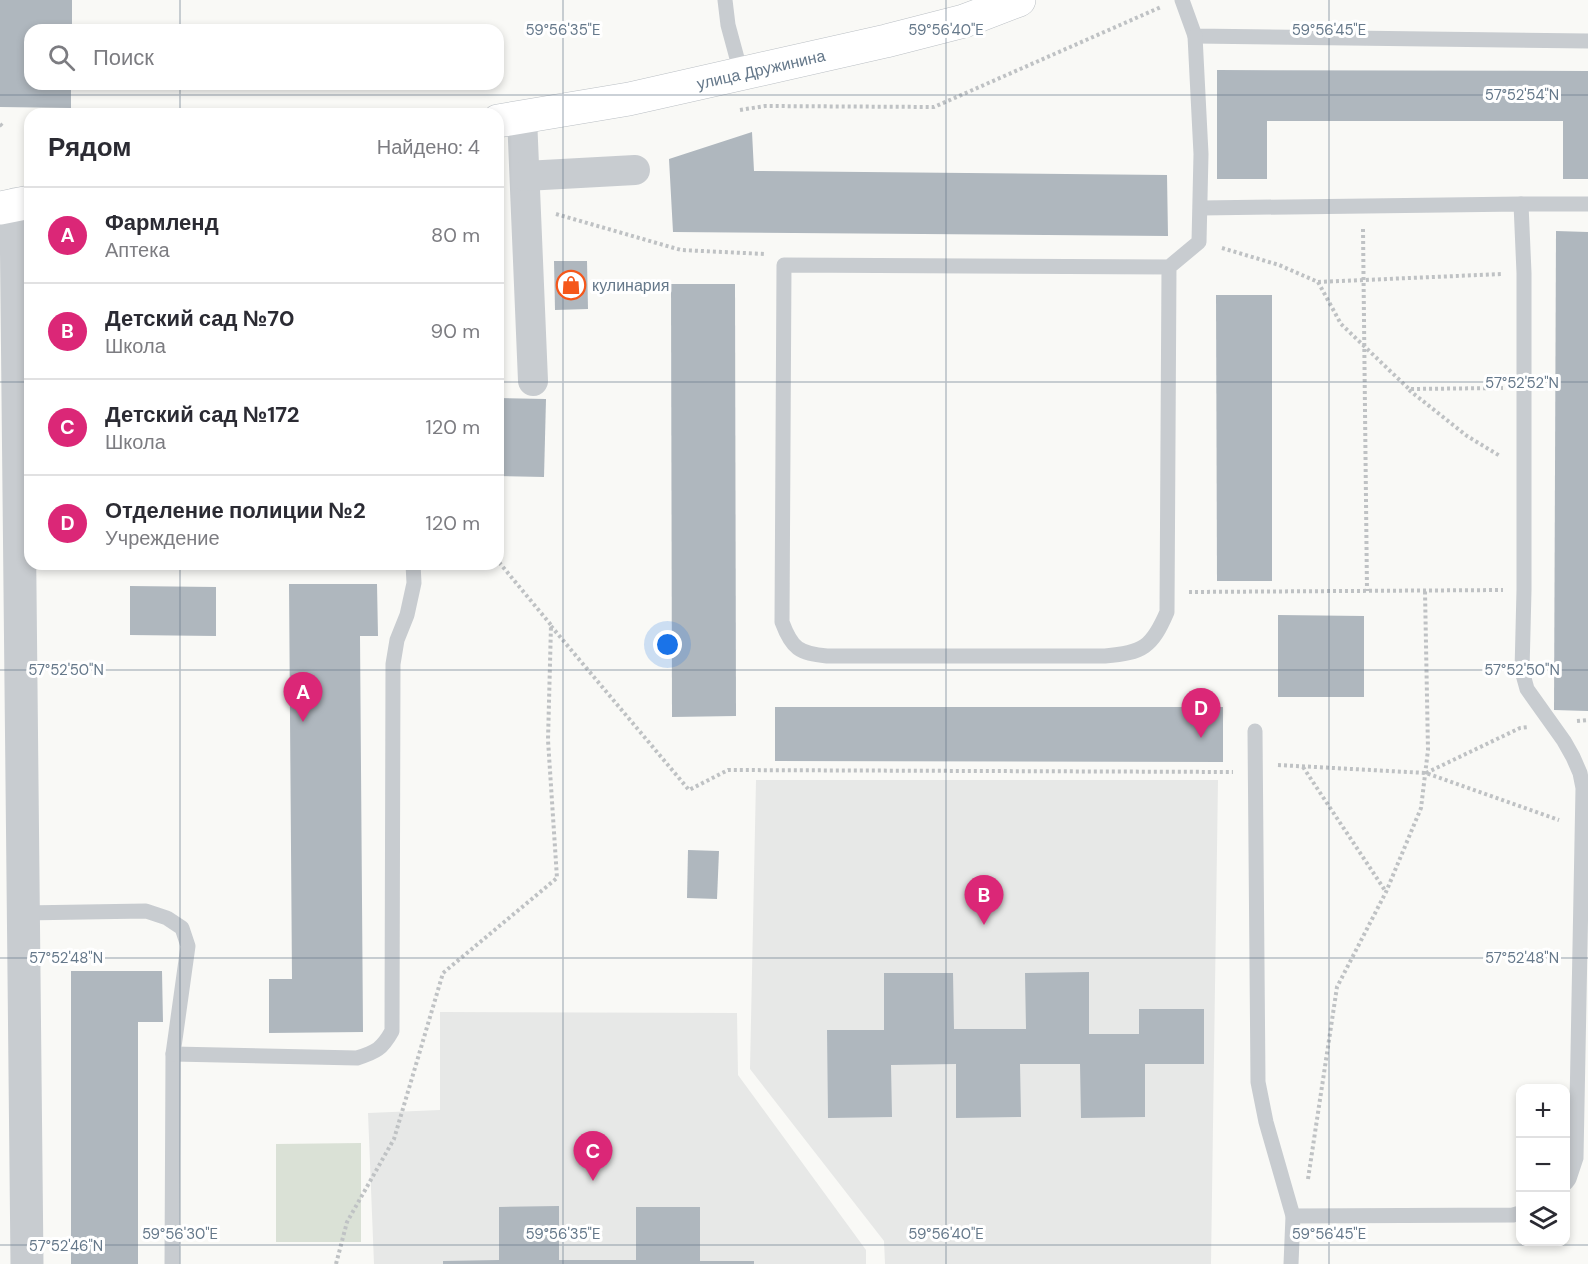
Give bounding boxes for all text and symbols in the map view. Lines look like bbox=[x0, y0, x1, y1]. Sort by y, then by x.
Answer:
text: 59°56'35"E bbox=[526, 20, 600, 40]
text: 59°56'40"E bbox=[908, 20, 984, 40]
text: 59°56'45"E bbox=[1292, 20, 1366, 40]
search box bbox=[24, 24, 504, 90]
icon: search bbox=[45, 41, 78, 74]
text: Поиск bbox=[93, 43, 154, 72]
street label: улица Дружинина bbox=[695, 45, 827, 94]
text: 57°52'54"N bbox=[1485, 85, 1559, 105]
text: Рядом bbox=[48, 130, 131, 164]
text: Найдено: 4 bbox=[377, 134, 480, 160]
text: Фармленд bbox=[105, 208, 219, 237]
text: A bbox=[60, 222, 75, 248]
text: 80 m bbox=[431, 222, 480, 248]
text: Аптека bbox=[105, 237, 170, 263]
shop icon: кулинария bbox=[555, 269, 587, 301]
place label: кулинария bbox=[592, 275, 669, 296]
text: Детский сад №70 bbox=[105, 304, 294, 333]
text: B bbox=[61, 318, 74, 344]
text: 90 m bbox=[431, 318, 480, 344]
text: Школа bbox=[105, 333, 166, 359]
text: 57°52'52"N bbox=[1485, 373, 1559, 393]
text: Детский сад №172 bbox=[105, 400, 300, 429]
text: C bbox=[60, 414, 75, 440]
text: 120 m bbox=[426, 414, 480, 440]
text: Школа bbox=[105, 429, 166, 455]
text: Отделение полиции №2 bbox=[105, 496, 366, 525]
text: D bbox=[60, 510, 75, 536]
text: 120 m bbox=[426, 510, 480, 536]
text: Учреждение bbox=[105, 525, 220, 551]
your location bbox=[653, 630, 682, 659]
text: 57°52'50"N bbox=[28, 660, 104, 680]
text: 57°52'50"N bbox=[1484, 660, 1560, 680]
pin: A bbox=[284, 672, 322, 722]
pin: D bbox=[1182, 688, 1220, 738]
pin: B bbox=[964, 876, 1004, 925]
text: 57°52'48"N bbox=[29, 948, 103, 968]
text: 57°52'48"N bbox=[1485, 948, 1559, 968]
map controls bbox=[1516, 1084, 1570, 1246]
button: + bbox=[1516, 1084, 1570, 1138]
pin: C bbox=[574, 1132, 612, 1181]
button: − bbox=[1516, 1138, 1570, 1192]
button: layers bbox=[1516, 1192, 1570, 1246]
text: 59°56'30"E bbox=[142, 1224, 218, 1244]
text: 59°56'35"E bbox=[526, 1224, 600, 1244]
text: 59°56'40"E bbox=[908, 1224, 984, 1244]
text: 59°56'45"E bbox=[1292, 1224, 1366, 1244]
text: 57°52'46"N bbox=[29, 1236, 103, 1256]

